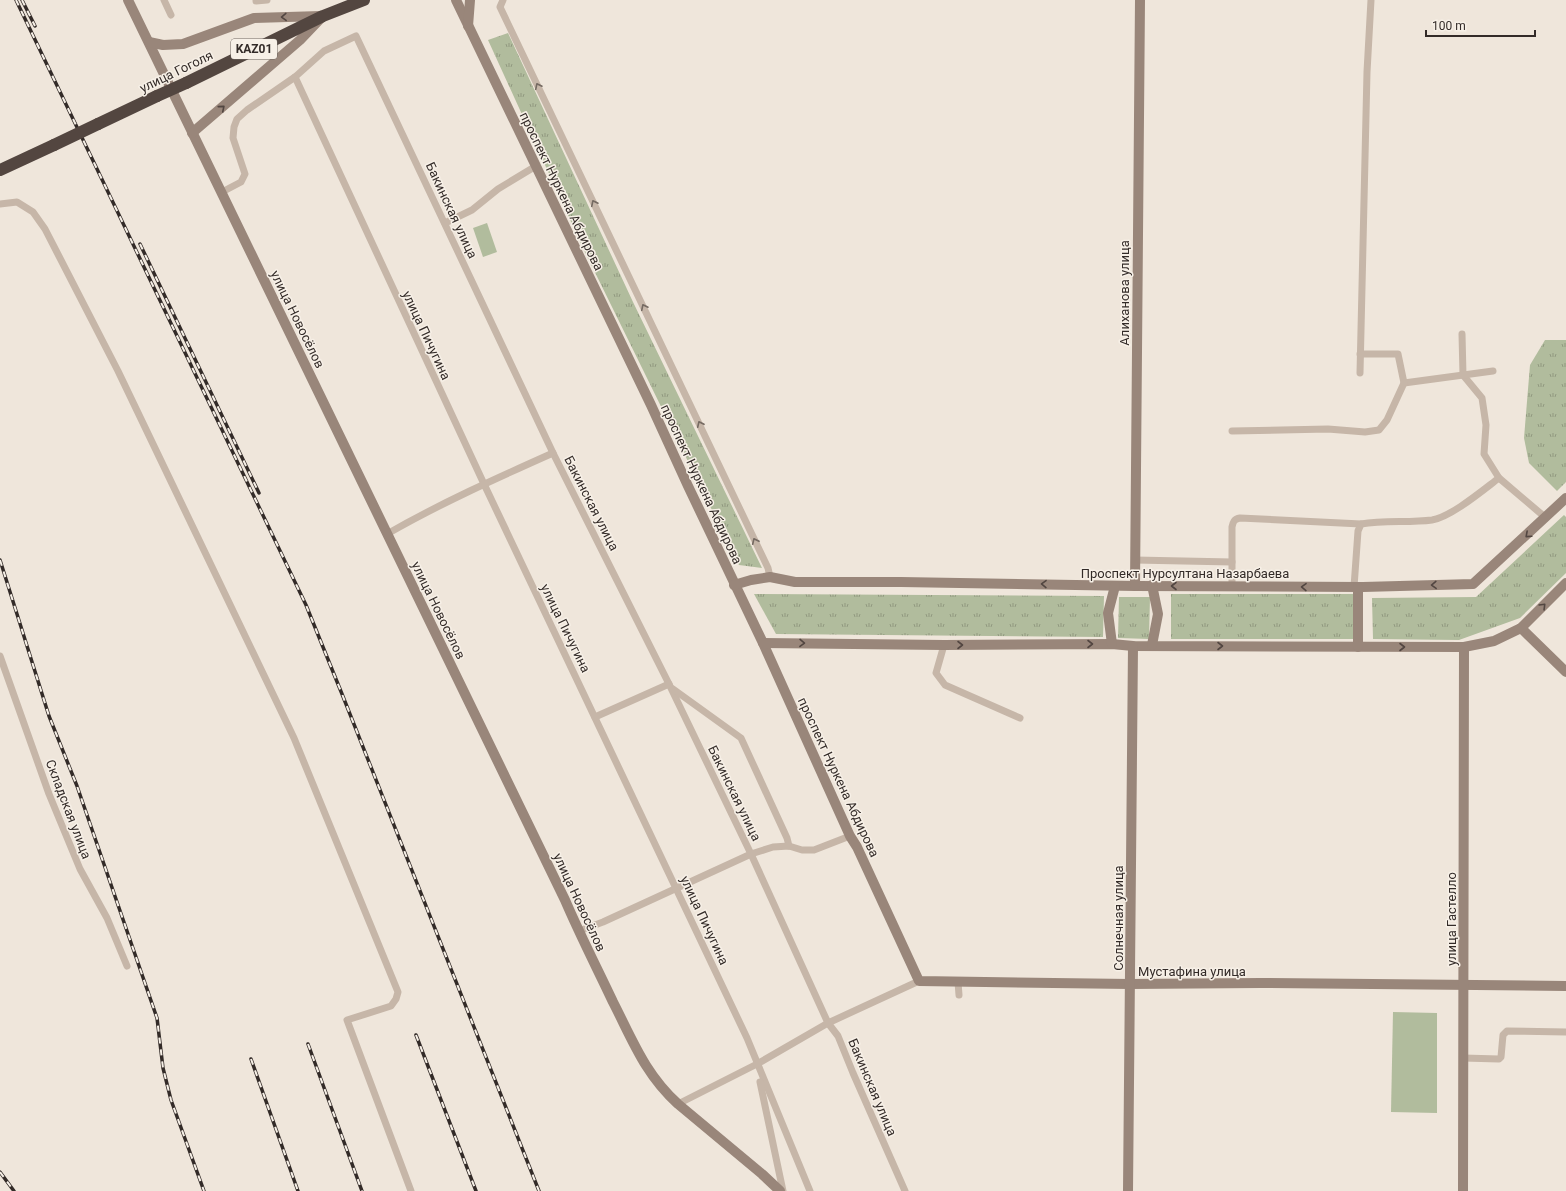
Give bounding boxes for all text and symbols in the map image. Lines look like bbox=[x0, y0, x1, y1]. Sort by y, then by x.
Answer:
scale bar bbox=[1426, 12, 1535, 38]
one-way arrow bbox=[281, 13, 287, 22]
text: 100 m bbox=[1432, 19, 1466, 33]
road number: KАZ01 bbox=[231, 39, 277, 59]
street label: улица Гоголя bbox=[137, 47, 215, 96]
one-way arrow bbox=[535, 83, 543, 90]
one-way arrow bbox=[218, 106, 225, 113]
street label: проспект Нуркена Абдирова bbox=[517, 110, 607, 273]
street label: Бакинская улица bbox=[423, 160, 480, 261]
one-way arrow bbox=[591, 200, 599, 208]
street label: Алиханова улица bbox=[1117, 240, 1132, 346]
street label: улица Новосёлов bbox=[267, 268, 328, 370]
street label: улица Пичугина bbox=[399, 288, 454, 382]
one-way arrow bbox=[641, 303, 649, 311]
street label: проспект Нуркена Абдирова bbox=[658, 402, 745, 566]
one-way arrow bbox=[697, 421, 705, 428]
street label: Бакинская улица bbox=[561, 453, 622, 553]
one-way arrow bbox=[1525, 530, 1532, 537]
one-way arrow bbox=[752, 538, 760, 546]
street label: улица Новосёлов bbox=[408, 559, 469, 661]
street label: Проспект Нурсултана Назарбаева bbox=[1081, 566, 1289, 581]
one-way arrow bbox=[1041, 580, 1047, 589]
one-way arrow bbox=[1171, 581, 1177, 590]
one-way arrow bbox=[1431, 581, 1437, 590]
street label: улица Пичугина bbox=[538, 582, 593, 675]
one-way arrow bbox=[1301, 583, 1307, 591]
one-way arrow bbox=[1538, 603, 1546, 610]
one-way arrow bbox=[799, 639, 805, 647]
one-way arrow bbox=[1087, 640, 1093, 648]
one-way arrow bbox=[957, 641, 963, 649]
one-way arrow bbox=[1217, 642, 1223, 650]
one-way arrow bbox=[1399, 643, 1405, 651]
street label: проспект Нуркена Абдирова bbox=[795, 695, 882, 859]
street label: Бакинская улица bbox=[705, 743, 764, 843]
street label: Складская улица bbox=[43, 758, 94, 861]
street label: улица Новосёлов bbox=[550, 851, 609, 954]
street label: Солнечная улица bbox=[1111, 865, 1126, 971]
street label: улица Гастелло bbox=[1444, 872, 1459, 966]
street label: улица Пичугина bbox=[677, 873, 732, 967]
street label: Мустафина улица bbox=[1138, 964, 1246, 979]
street label: Бакинская улица bbox=[845, 1036, 900, 1138]

